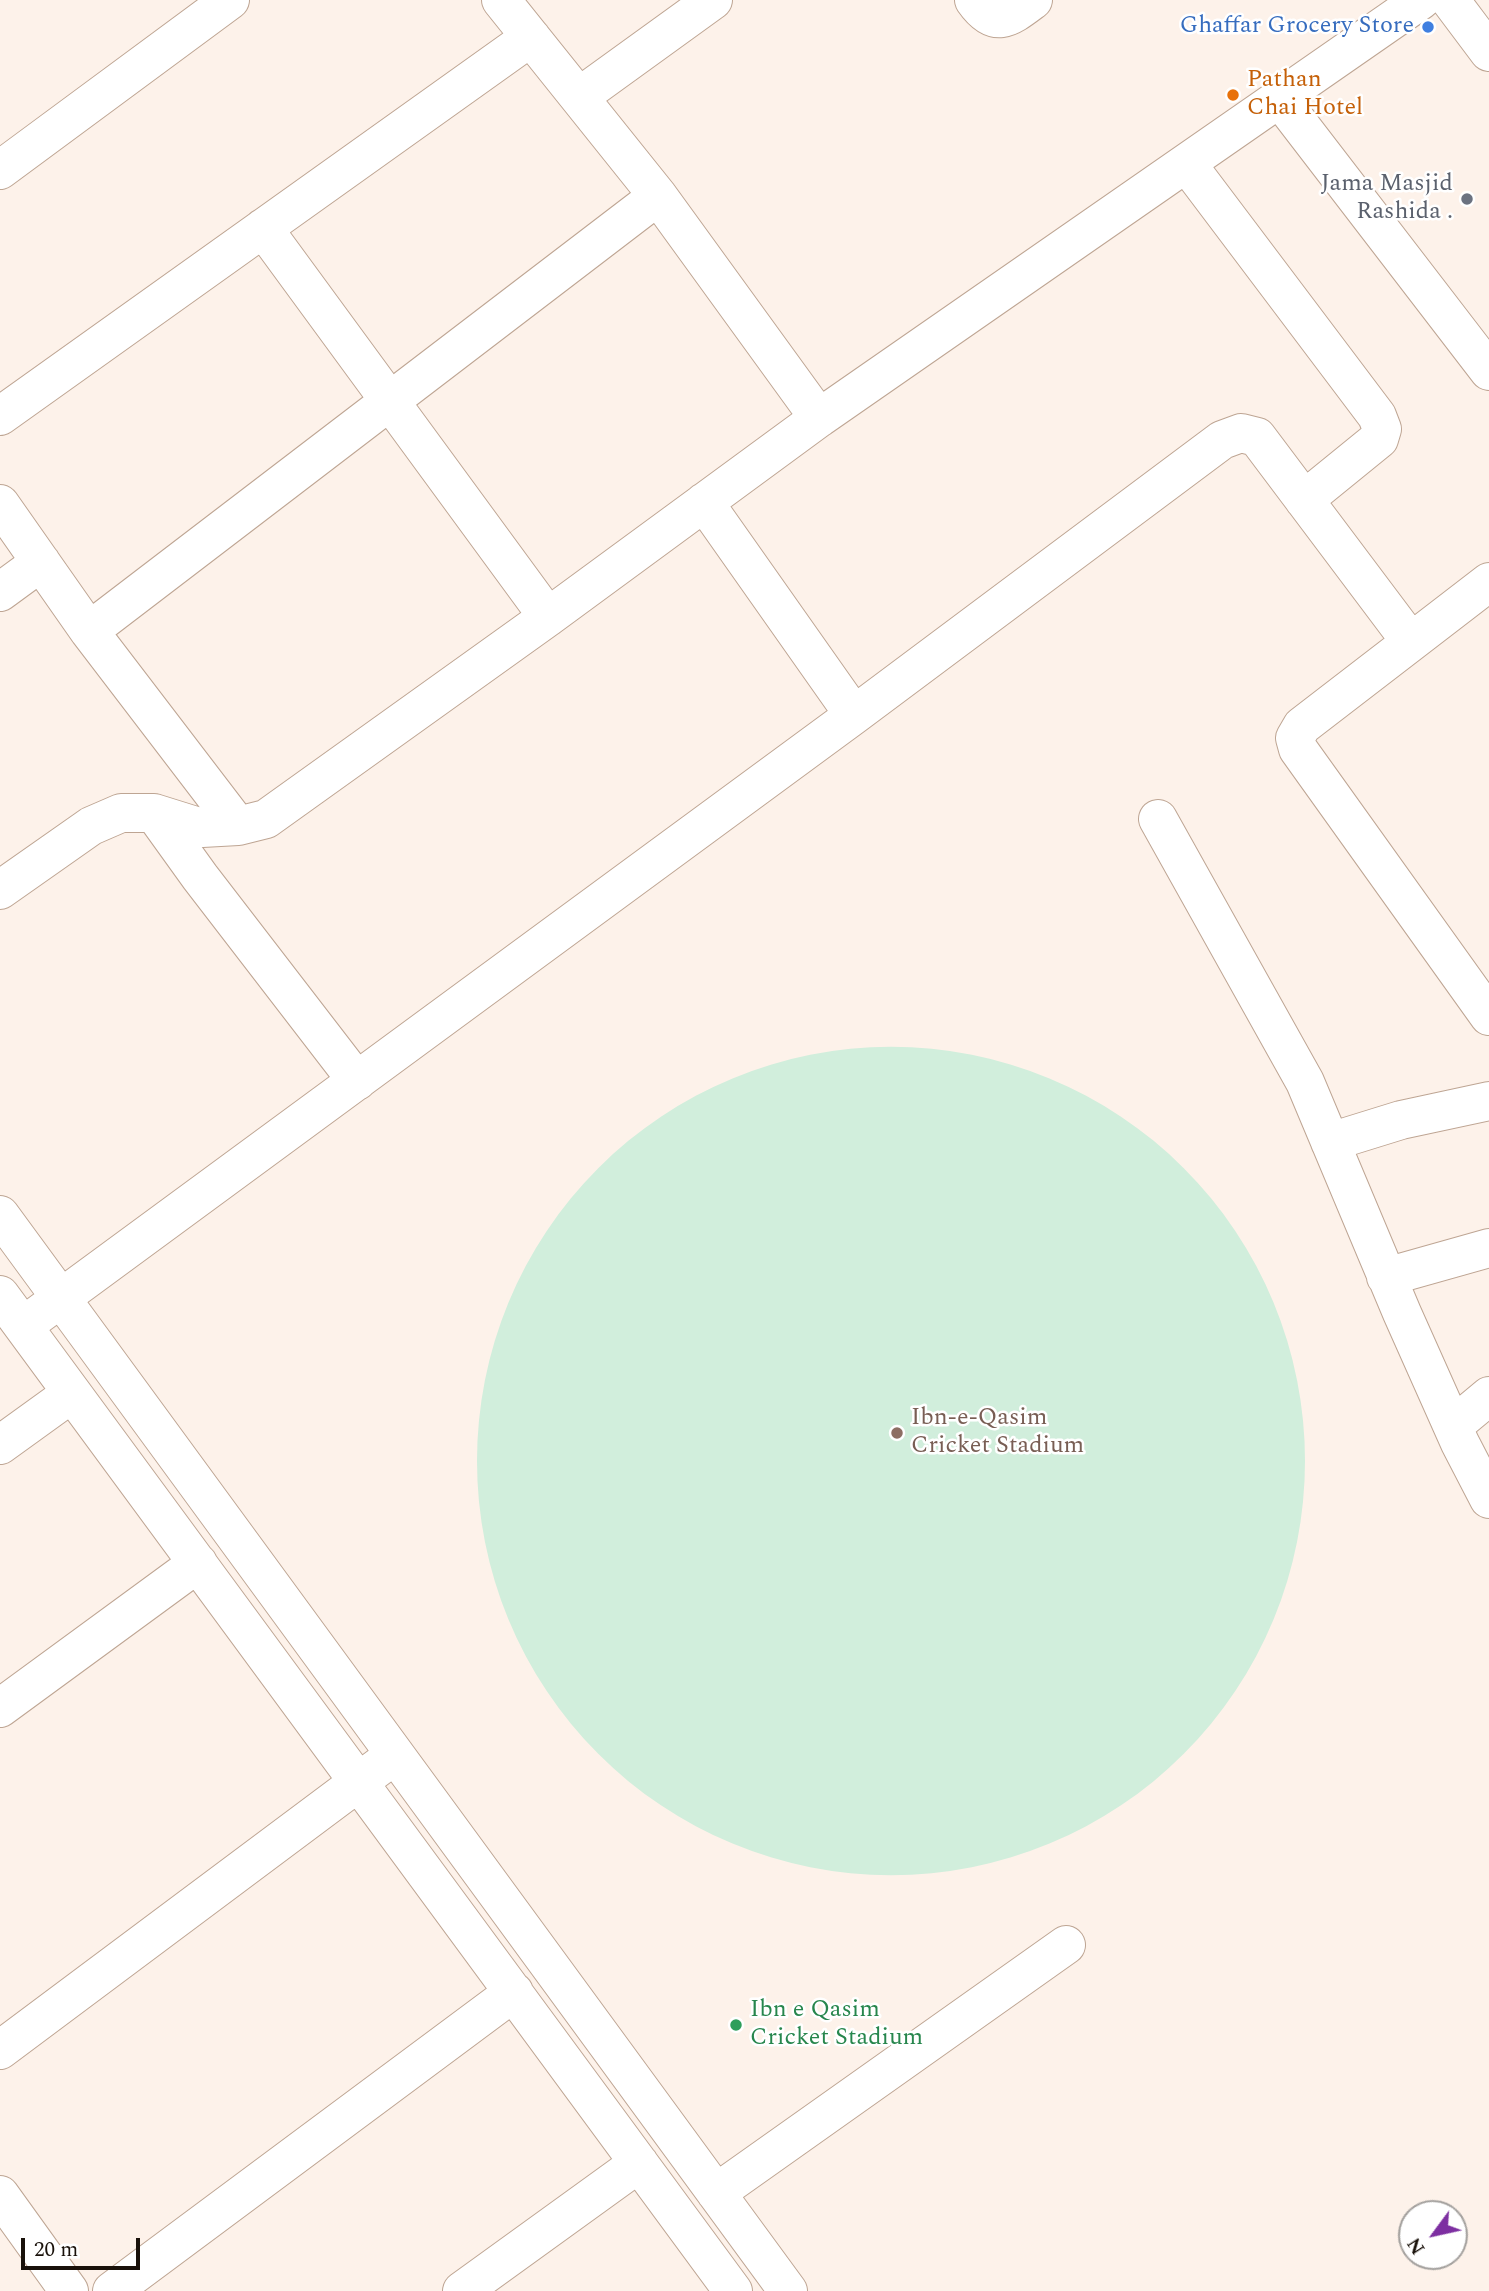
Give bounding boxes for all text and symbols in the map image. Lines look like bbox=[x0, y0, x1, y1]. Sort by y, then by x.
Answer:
place label: Ghaffar Grocery Store bbox=[1180, 13, 1414, 41]
marker: Ghaffar Grocery Store bbox=[1420, 19, 1436, 35]
place label: Pathan Chai Hotel bbox=[1247, 67, 1363, 123]
marker: Pathan Chai Hotel bbox=[1225, 87, 1241, 103]
place label: Jama Masjid Rashida . bbox=[1321, 171, 1453, 227]
marker: Jama Masjid Rashida . bbox=[1459, 191, 1475, 207]
place label: Ibn-e-Qasim Cricket Stadium bbox=[911, 1405, 1084, 1461]
marker: Ibn-e-Qasim Cricket Stadium bbox=[889, 1425, 905, 1441]
place label: Ibn e Qasim Cricket Stadium bbox=[750, 1997, 923, 2053]
marker: Ibn e Qasim Cricket Stadium bbox=[728, 2017, 744, 2033]
north arrow bbox=[1398, 2200, 1468, 2270]
scale bar bbox=[24, 2224, 144, 2268]
text: N bbox=[1400, 2231, 1433, 2260]
text: 20 m bbox=[34, 2234, 78, 2266]

